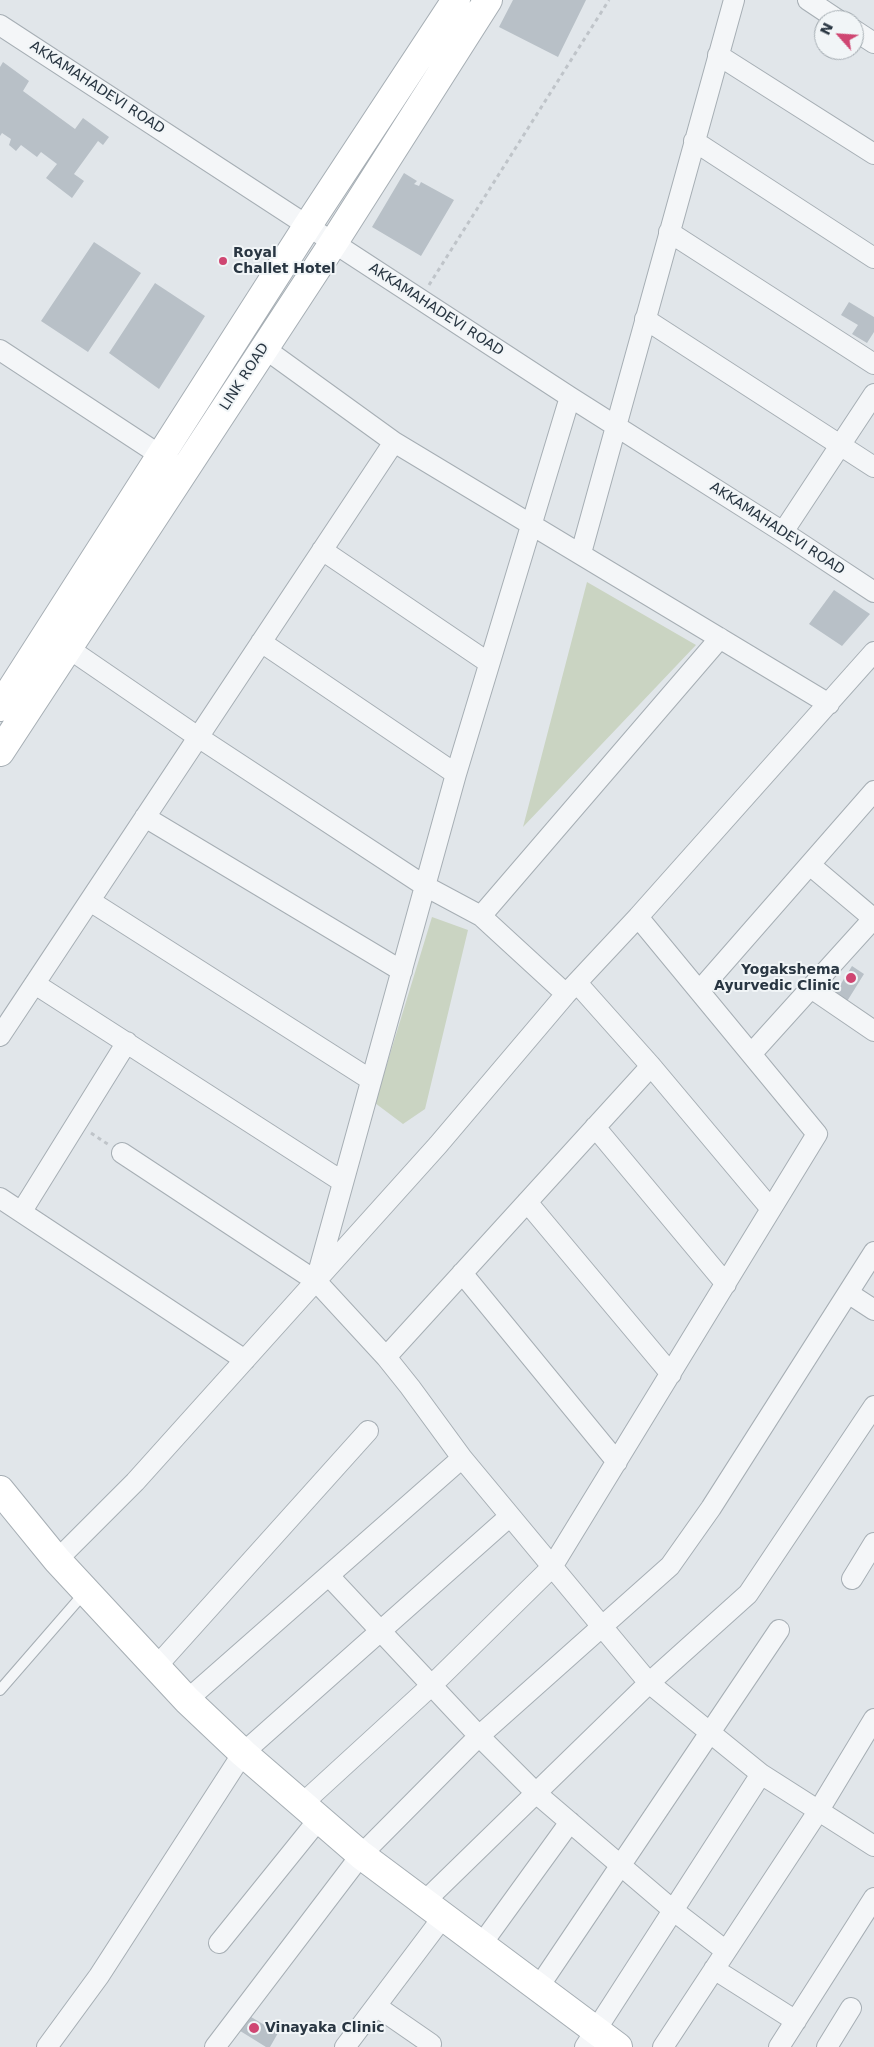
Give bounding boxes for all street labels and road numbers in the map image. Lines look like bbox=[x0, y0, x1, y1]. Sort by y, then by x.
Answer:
street label: AKKAMAHADEVI ROAD bbox=[26, 38, 168, 138]
street label: AKKAMAHADEVI ROAD bbox=[365, 260, 507, 360]
street label: LINK ROAD bbox=[217, 340, 273, 414]
street label: AKKAMAHADEVI ROAD bbox=[706, 479, 848, 579]

